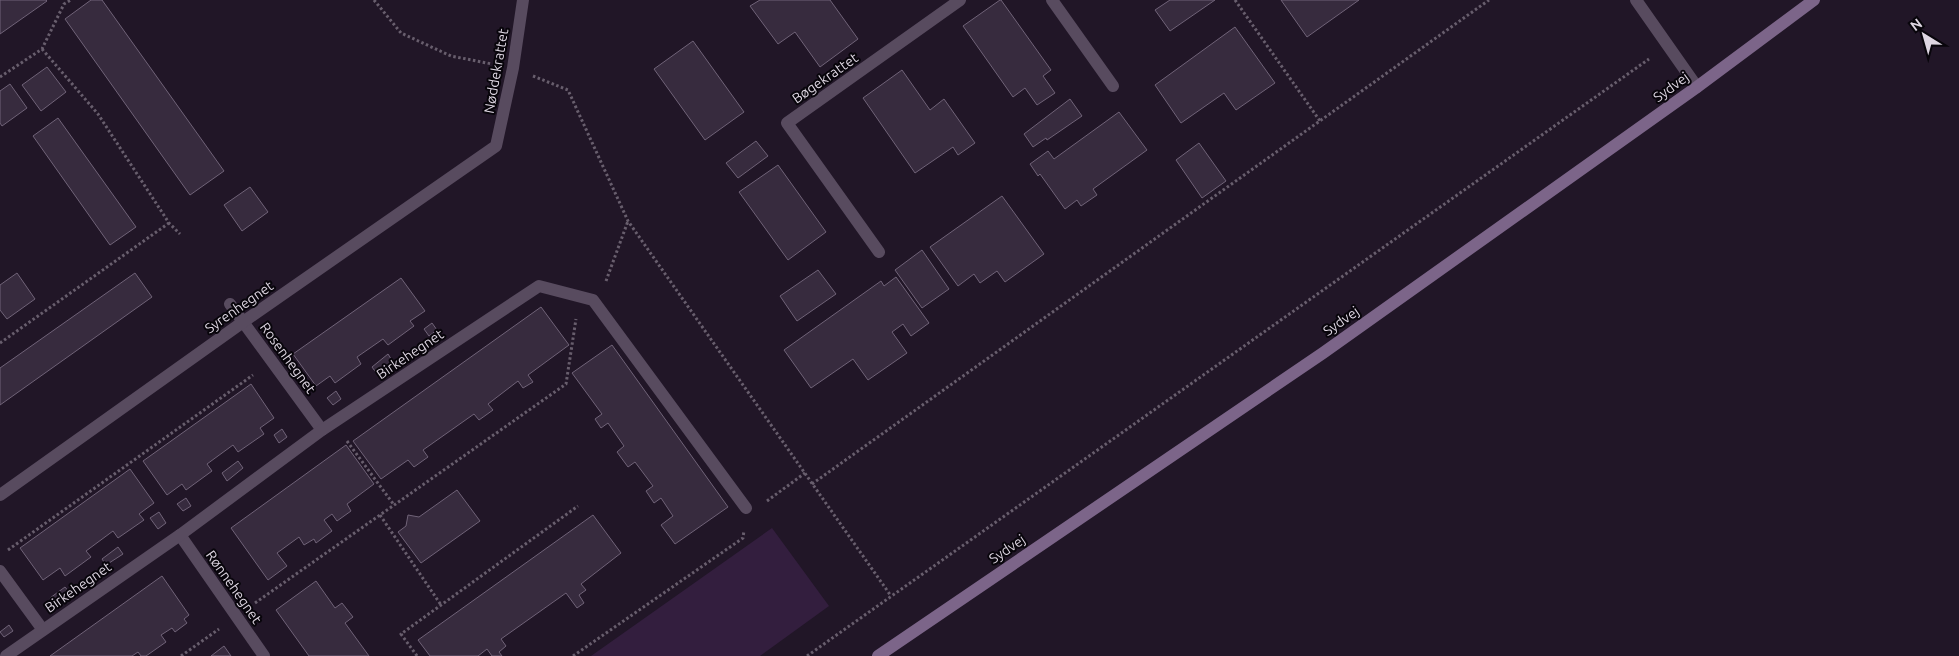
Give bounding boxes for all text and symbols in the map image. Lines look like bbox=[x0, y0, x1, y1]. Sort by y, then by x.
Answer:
north arrow bbox=[1899, 10, 1949, 60]
text: N bbox=[1907, 15, 1925, 34]
street label: Nøddekrattet bbox=[481, 27, 511, 115]
street label: Bøgekrattet bbox=[789, 49, 861, 107]
street label: Sydvej bbox=[1650, 69, 1692, 105]
street label: Syrenhegnet bbox=[202, 277, 277, 336]
street label: Sydvej bbox=[1320, 303, 1362, 339]
street label: Rosenhegnet bbox=[257, 319, 319, 397]
street label: Birkehegnet bbox=[374, 326, 447, 382]
street label: Sydvej bbox=[986, 531, 1028, 567]
street label: Rønnehegnet bbox=[203, 547, 265, 627]
street label: Birkehegnet bbox=[42, 558, 115, 616]

